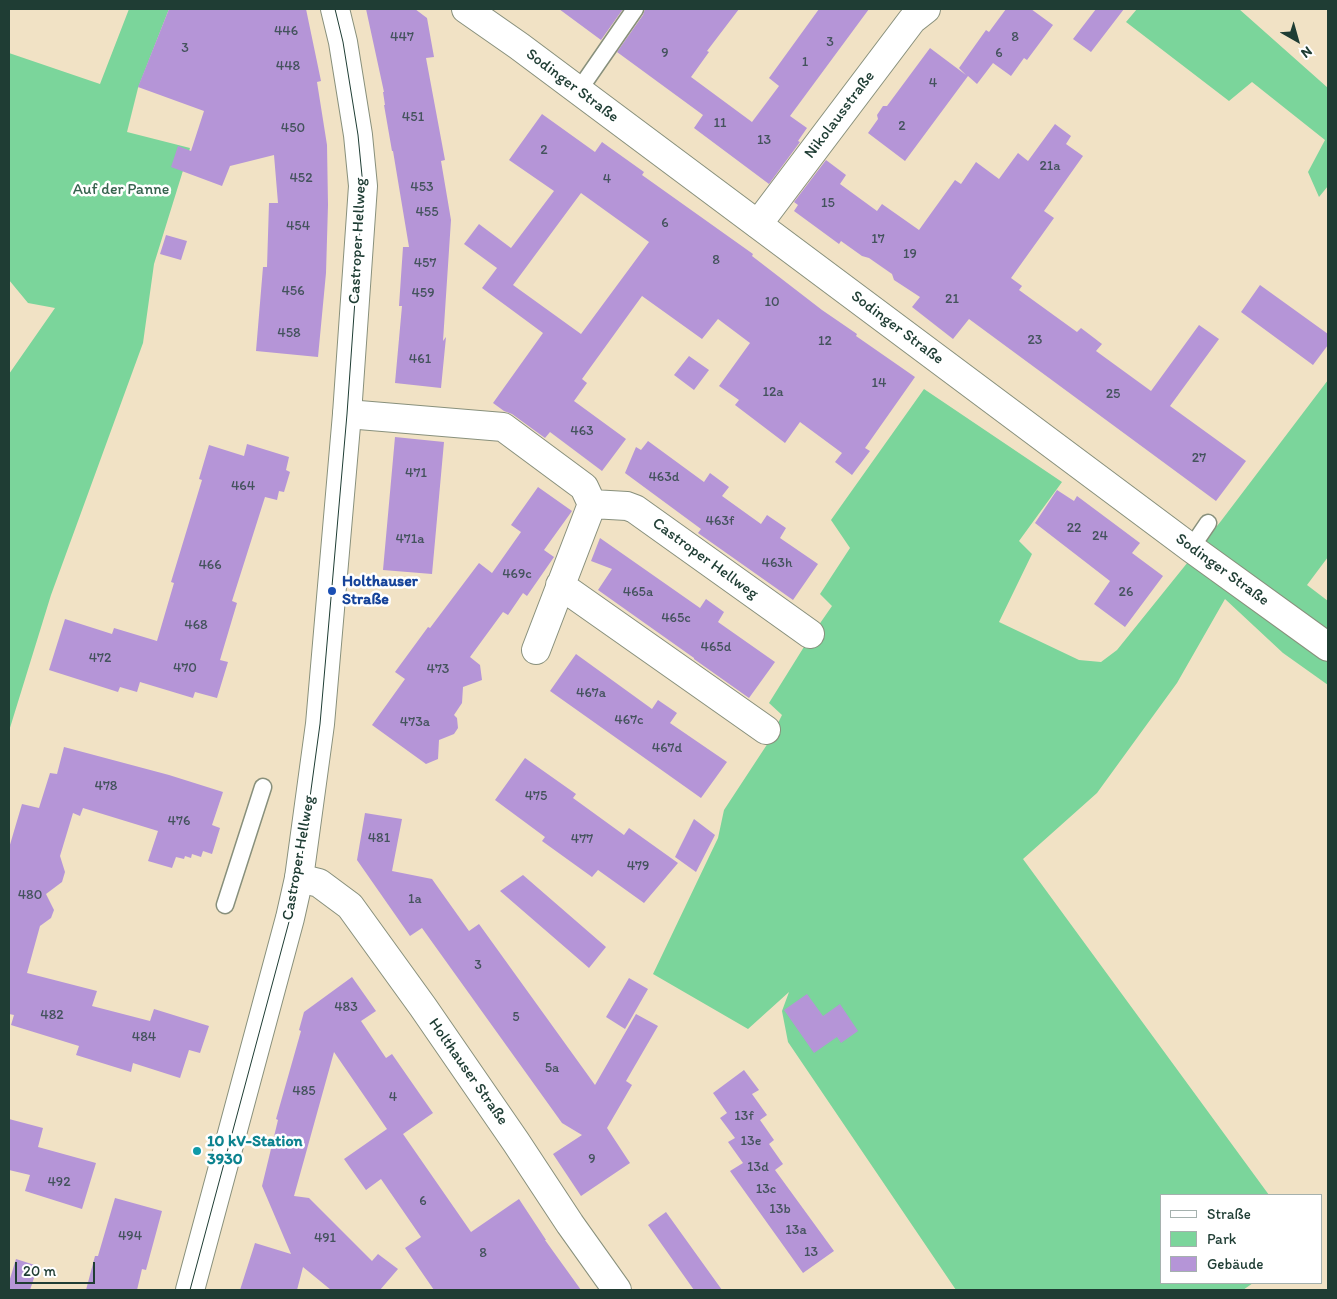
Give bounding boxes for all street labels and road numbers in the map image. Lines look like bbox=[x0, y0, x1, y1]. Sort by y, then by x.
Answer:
street label: Sodinger Straße bbox=[522, 45, 622, 127]
street label: Nikolausstraße bbox=[801, 67, 879, 163]
street label: Castroper Hellweg bbox=[345, 177, 371, 305]
street label: Sodinger Straße bbox=[847, 287, 947, 369]
street label: Castroper Hellweg bbox=[648, 514, 762, 604]
street label: Sodinger Straße bbox=[1171, 530, 1273, 610]
street label: Castroper Hellweg bbox=[279, 794, 319, 922]
street label: Holthauser Straße bbox=[424, 1015, 512, 1129]

